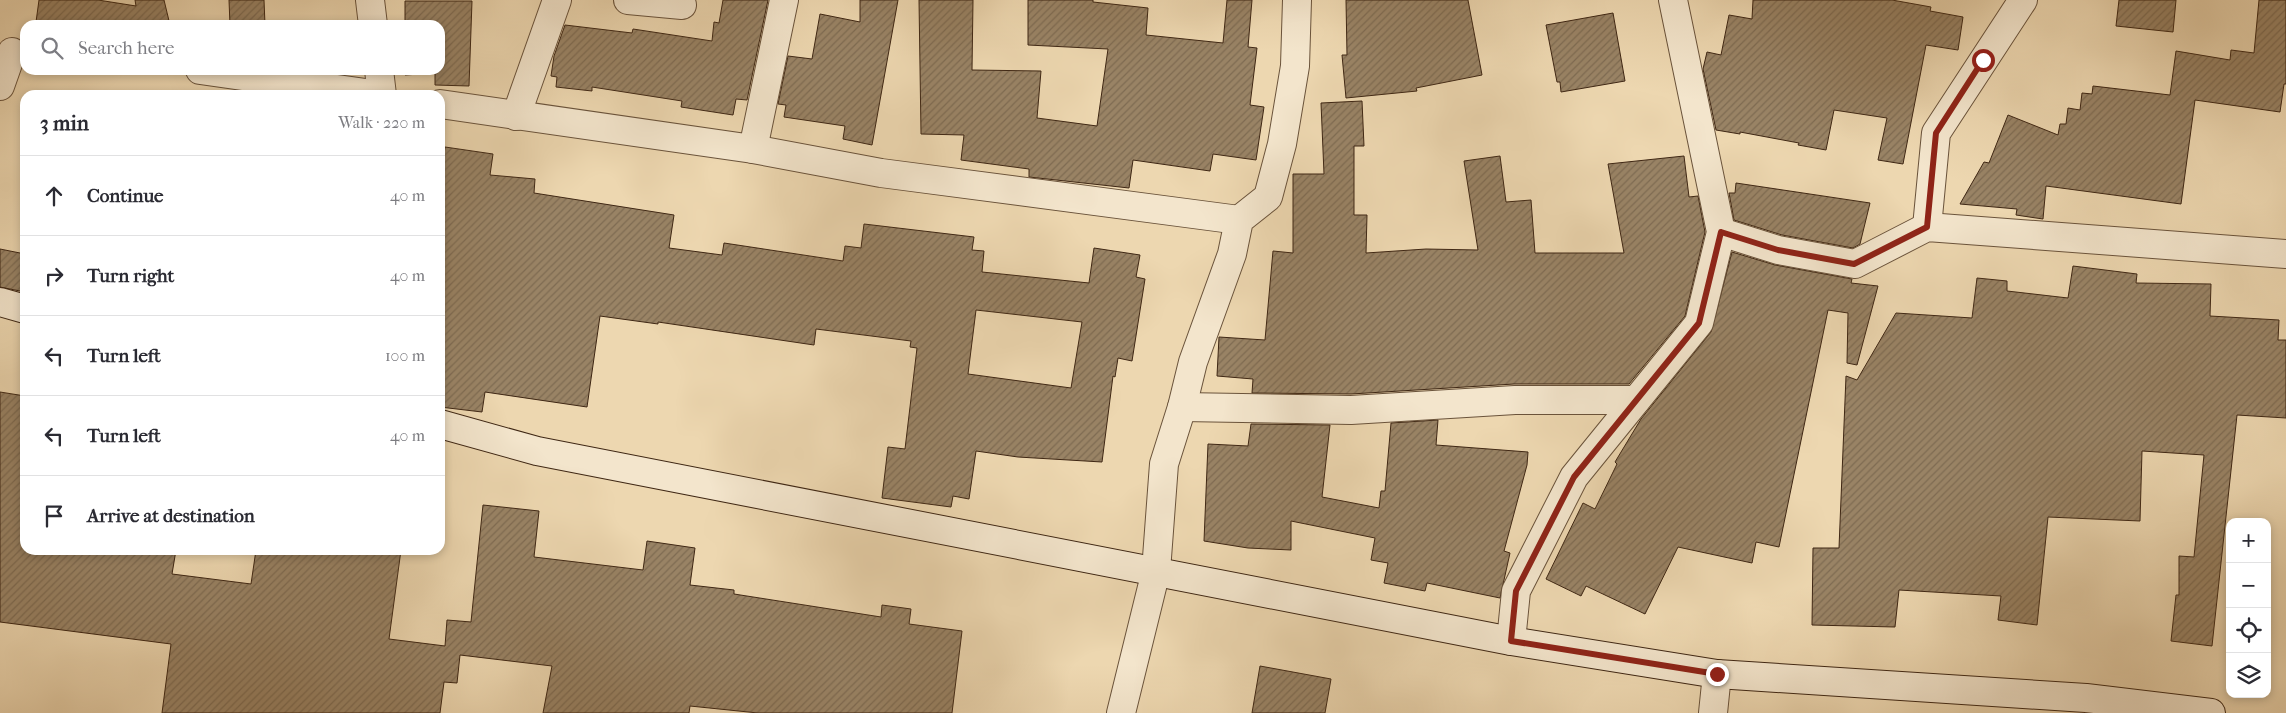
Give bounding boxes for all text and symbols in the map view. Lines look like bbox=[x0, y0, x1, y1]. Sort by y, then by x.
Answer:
search box bbox=[20, 20, 445, 75]
icon: search bbox=[38, 34, 66, 62]
text: Search here bbox=[78, 37, 174, 59]
route start bbox=[1972, 49, 1995, 72]
text: 3 min bbox=[40, 111, 89, 135]
text: Walk · 220 m bbox=[338, 113, 425, 132]
icon: ahead bbox=[40, 182, 68, 210]
text: Continue bbox=[87, 185, 163, 207]
text: 40 m bbox=[390, 186, 425, 205]
icon: right bbox=[40, 262, 68, 290]
text: Turn right bbox=[87, 265, 174, 287]
text: 40 m bbox=[390, 266, 425, 285]
icon: left bbox=[40, 342, 68, 370]
text: Turn left bbox=[87, 345, 161, 367]
text: 100 m bbox=[385, 346, 425, 365]
icon: left bbox=[40, 422, 68, 450]
text: Turn left bbox=[87, 425, 161, 447]
text: 40 m bbox=[390, 426, 425, 445]
icon: arrive bbox=[40, 502, 68, 530]
text: Arrive at destination bbox=[87, 505, 255, 527]
map controls bbox=[2226, 518, 2271, 698]
button: + bbox=[2226, 518, 2271, 563]
button: − bbox=[2226, 563, 2271, 608]
button: locate bbox=[2226, 608, 2271, 653]
button: layers bbox=[2226, 653, 2271, 698]
route end bbox=[1706, 663, 1729, 686]

